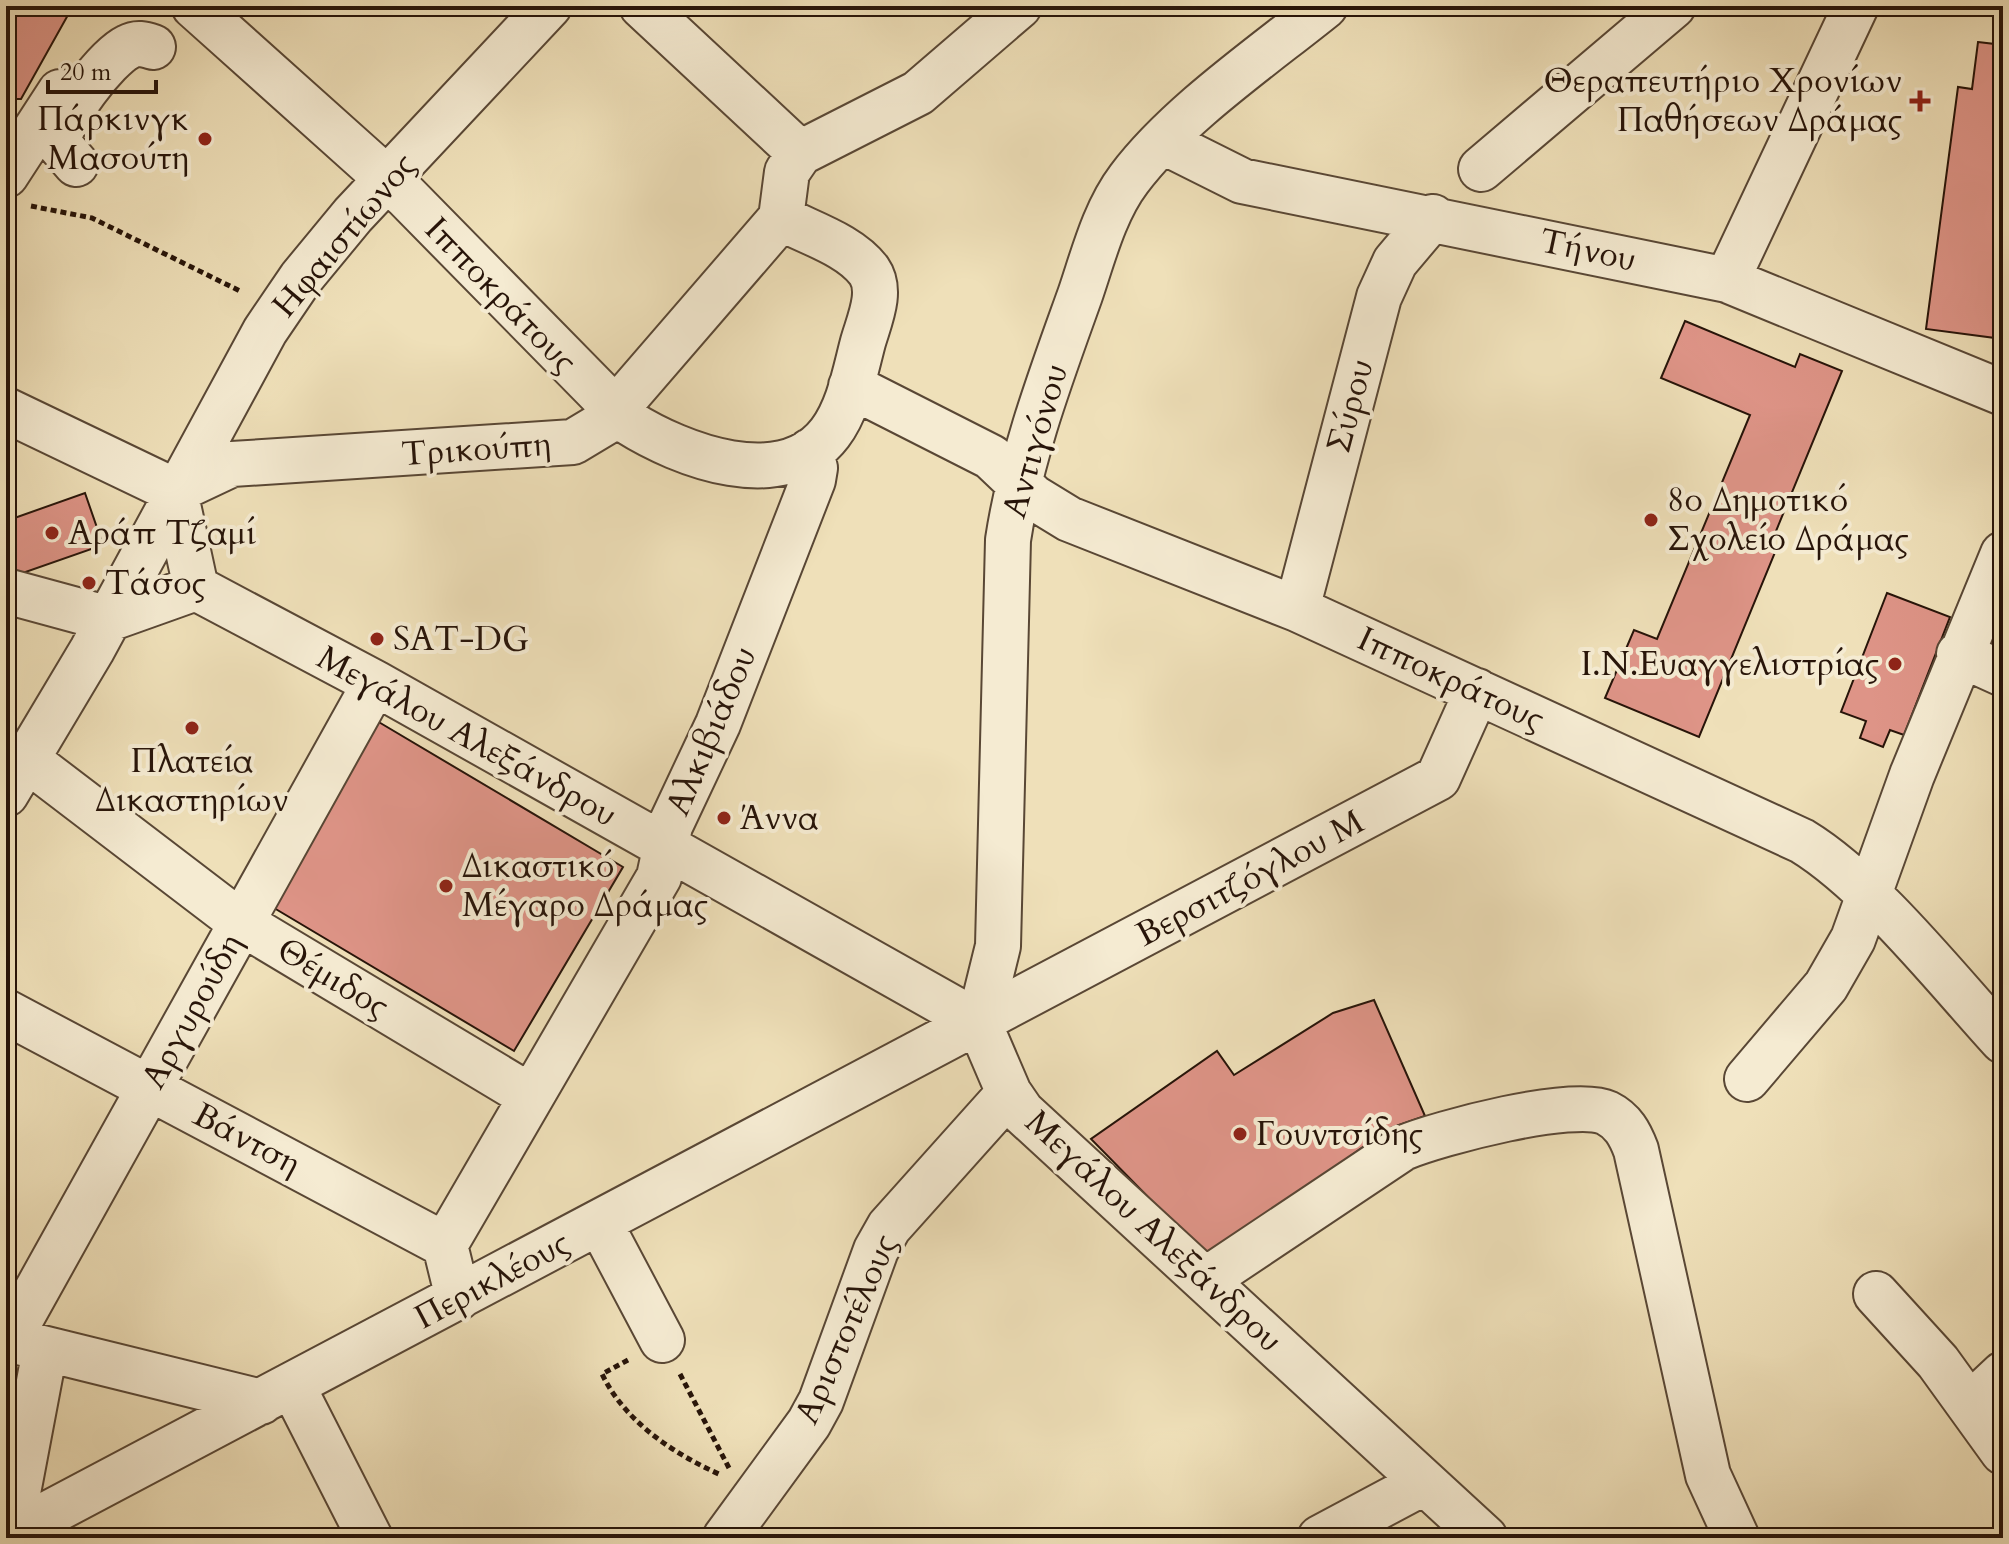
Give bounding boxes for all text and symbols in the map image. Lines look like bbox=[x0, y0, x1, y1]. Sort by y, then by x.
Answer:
scale bar bbox=[48, 44, 156, 94]
text: 20 m bbox=[60, 56, 112, 89]
place label: Θεραπευτήριο Χρονίων Παθήσεων Δράμας bbox=[1544, 58, 1902, 143]
marker: Θεραπευτήριο Χρονίων Παθήσεων Δράμας bbox=[1909, 90, 1931, 112]
place label: Πάρκινγκ Μασούτη bbox=[37, 96, 189, 181]
marker: Πάρκινγκ Μασούτη bbox=[196, 130, 214, 148]
street label: Ηφαιστίωνος bbox=[262, 143, 426, 327]
street label: Ιπποκράτους bbox=[415, 207, 587, 383]
street label: Τήνου bbox=[1536, 217, 1640, 283]
street label: Σύρου bbox=[1315, 354, 1385, 458]
street label: Αντιγόνου bbox=[991, 359, 1079, 523]
street label: Τρικούπη bbox=[400, 421, 552, 477]
place label: 8ο Δημοτικό Σχολείο Δράμας bbox=[1667, 477, 1909, 562]
place label: Αράπ Τζαμί bbox=[68, 510, 257, 556]
marker: 8ο Δημοτικό Σχολείο Δράμας bbox=[1642, 511, 1660, 529]
marker: Αράπ Τζαμί bbox=[43, 524, 61, 542]
place label: Τάσος bbox=[105, 560, 206, 606]
marker: Τάσος bbox=[80, 574, 98, 592]
place label: SAT-DG bbox=[393, 616, 529, 662]
street label: Ιπποκράτους bbox=[1350, 616, 1552, 742]
marker: SAT-DG bbox=[368, 630, 386, 648]
street label: Μεγάλου Αλεξάνδρου bbox=[309, 634, 625, 838]
street label: Αλκιβιάδου bbox=[655, 639, 767, 823]
place label: Ι.Ν.Ευαγγελιστρίας bbox=[1581, 641, 1879, 687]
marker: Ι.Ν.Ευαγγελιστρίας bbox=[1886, 655, 1904, 673]
marker: Πλατεία Δικαστηρίων bbox=[183, 719, 201, 737]
place label: Πλατεία Δικαστηρίων bbox=[95, 738, 289, 823]
place label: Άννα bbox=[740, 795, 818, 841]
street label: Βερσιτζόγλου Μ bbox=[1128, 799, 1372, 957]
marker: Άννα bbox=[715, 809, 733, 827]
place label: Δικαστικό Μέγαρο Δράμας bbox=[462, 843, 708, 928]
marker: Δικαστικό Μέγαρο Δράμας bbox=[437, 877, 455, 895]
street label: Αργυρούδη bbox=[130, 925, 254, 1097]
street label: Θέμιδος bbox=[269, 927, 397, 1029]
street label: Βάντση bbox=[185, 1092, 309, 1186]
street label: Μεγάλου Αλεξάνδρου bbox=[1015, 1100, 1293, 1362]
place label: Γουντσίδης bbox=[1256, 1111, 1423, 1157]
marker: Γουντσίδης bbox=[1231, 1125, 1249, 1143]
street label: Περικλέους bbox=[407, 1220, 577, 1340]
street label: Αριστοτέλους bbox=[784, 1227, 908, 1431]

